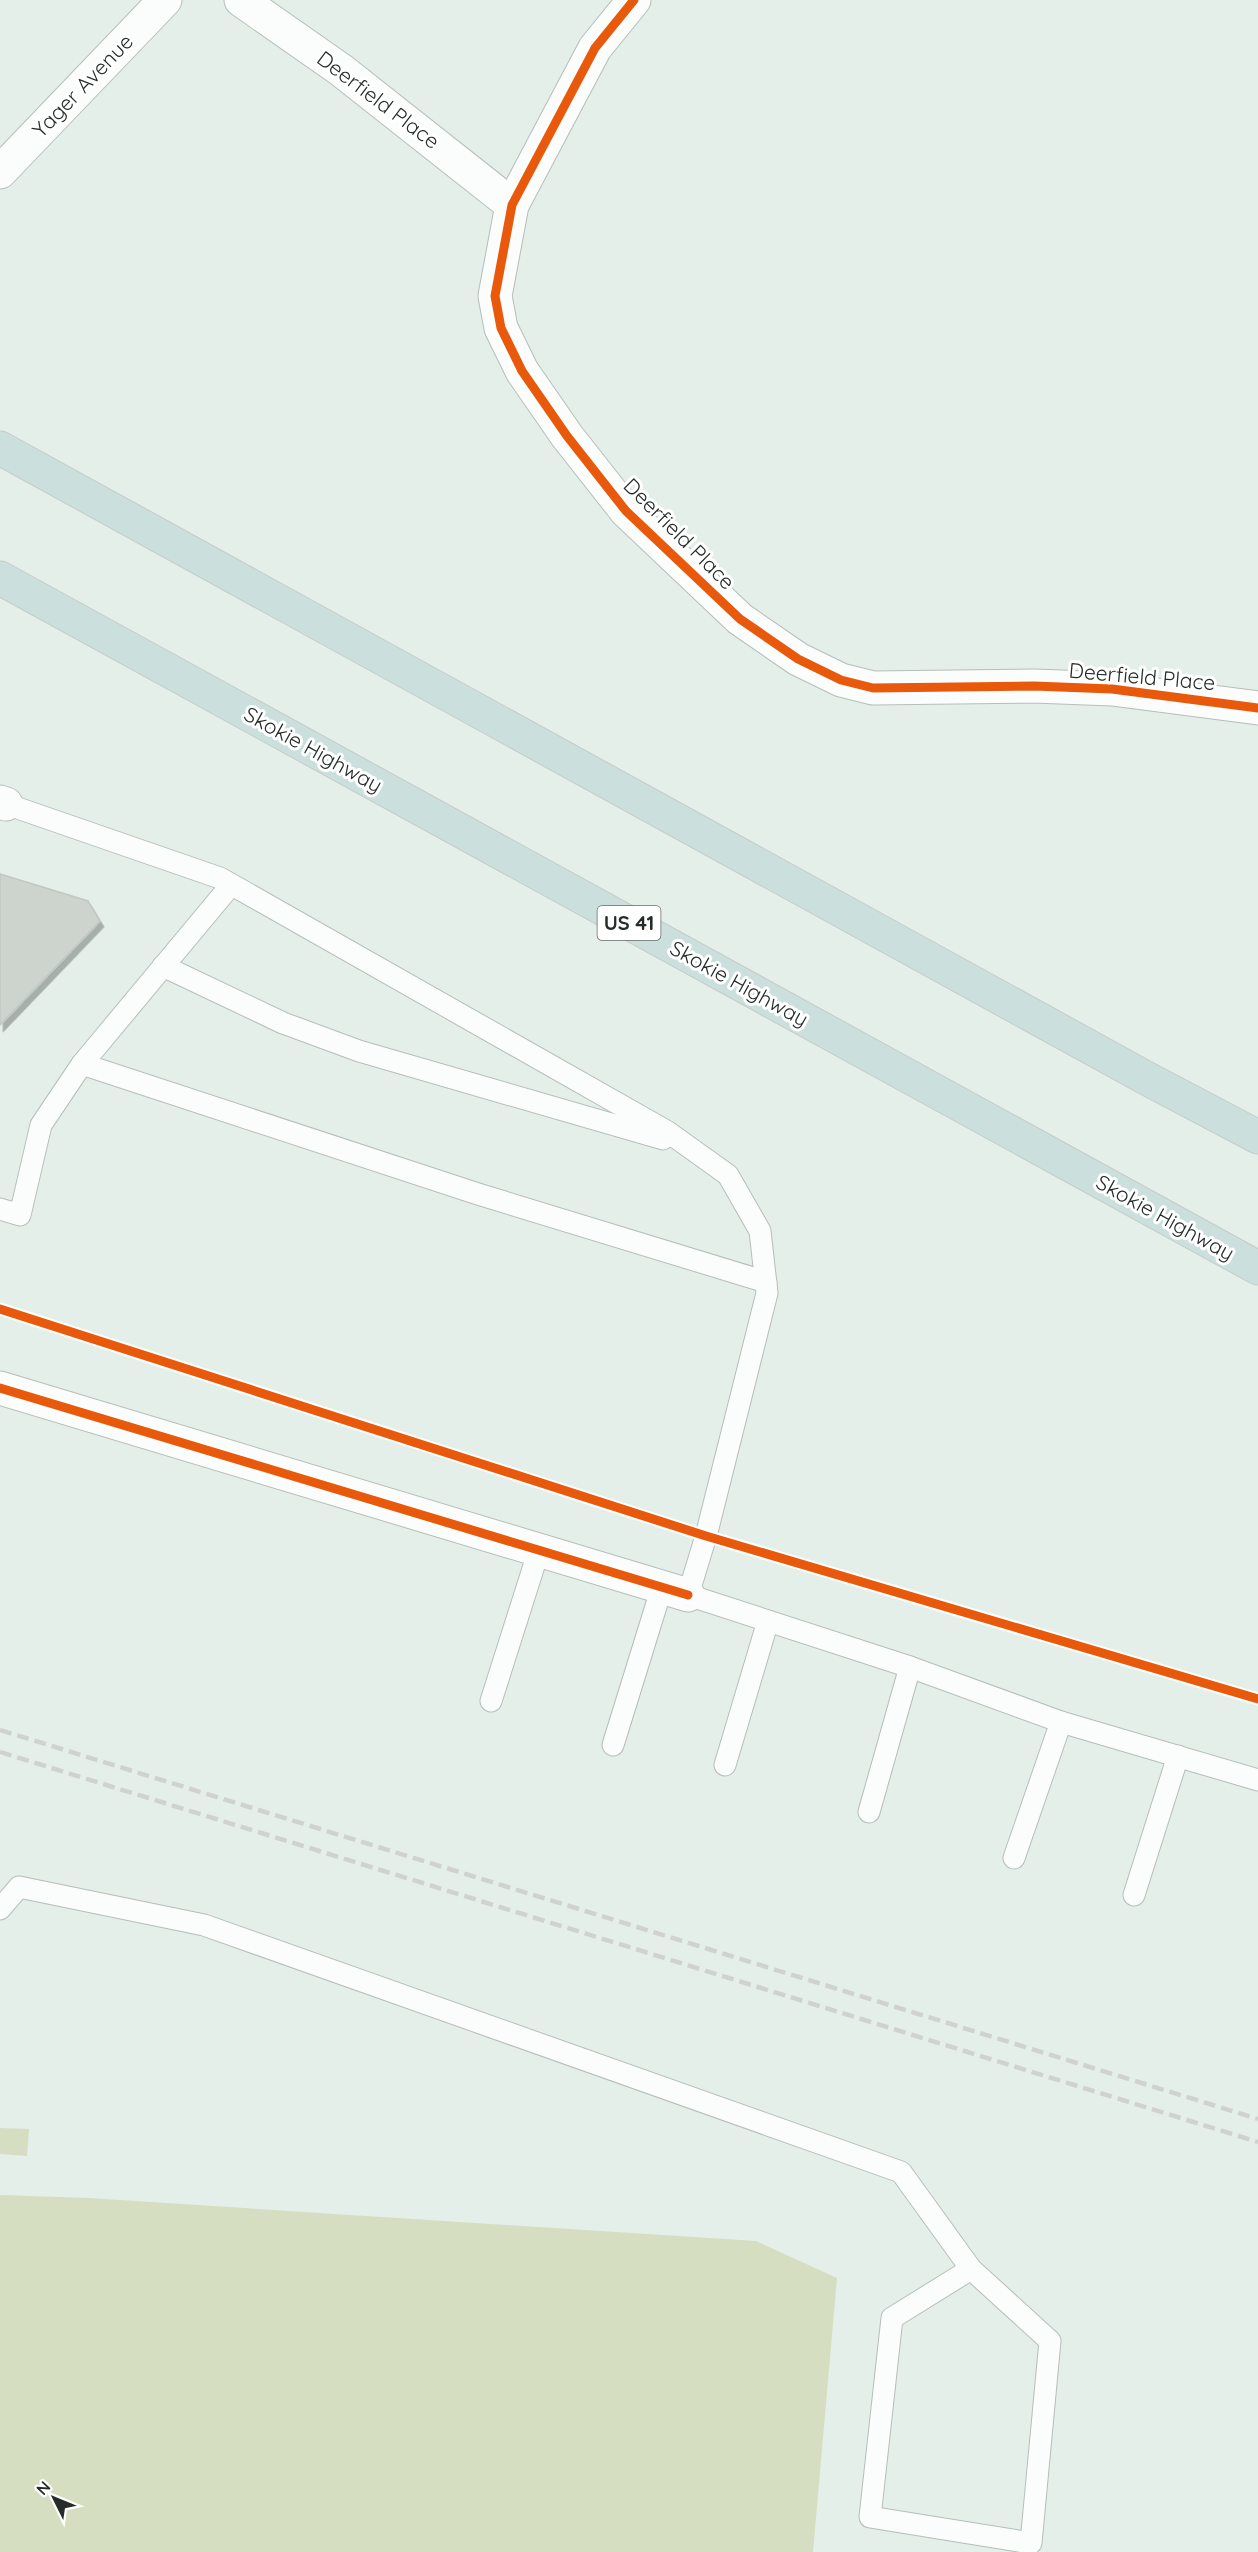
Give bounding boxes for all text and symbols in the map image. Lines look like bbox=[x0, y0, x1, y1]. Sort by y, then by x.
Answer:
street label: Yager Avenue bbox=[26, 28, 138, 143]
street label: Deerfield Place bbox=[312, 45, 445, 154]
street label: Deerfield Place bbox=[619, 472, 741, 594]
street label: Deerfield Place bbox=[1068, 657, 1216, 695]
street label: Skokie Highway bbox=[240, 700, 387, 798]
road number: US 41 bbox=[598, 906, 660, 940]
street label: Skokie Highway bbox=[666, 934, 813, 1032]
street label: Skokie Highway bbox=[1092, 1168, 1239, 1266]
north arrow bbox=[24, 2468, 84, 2528]
text: N bbox=[32, 2477, 54, 2499]

